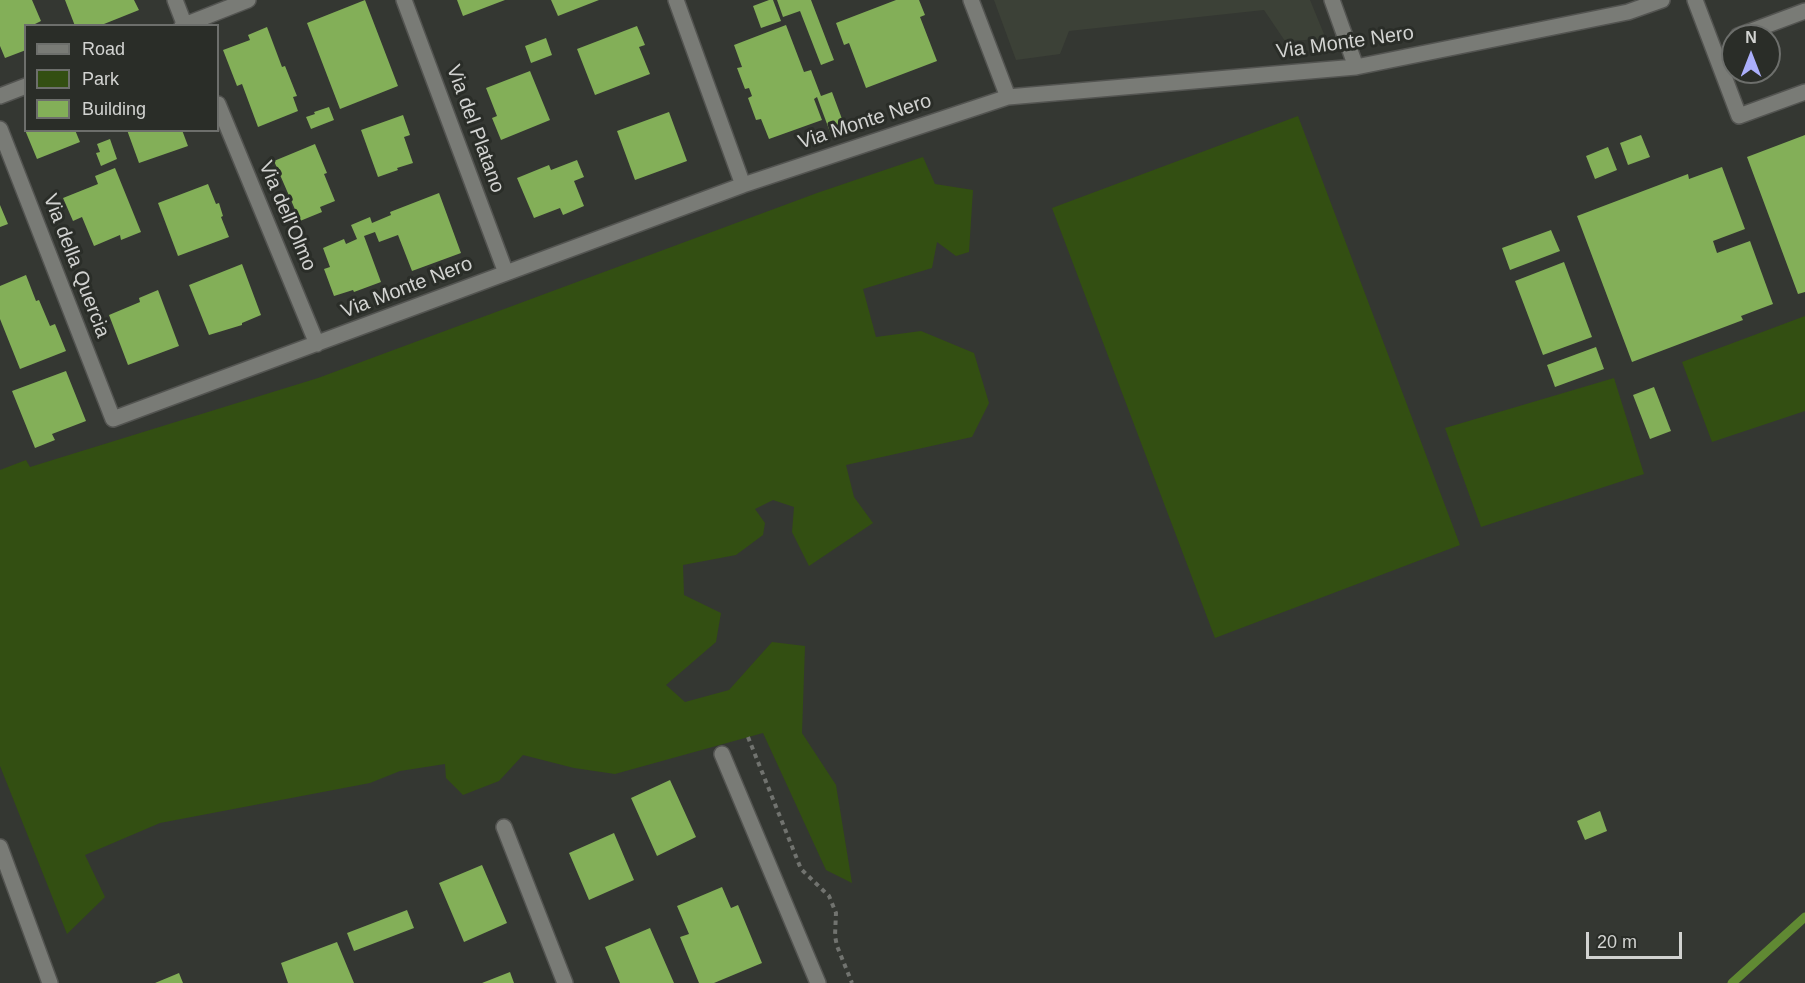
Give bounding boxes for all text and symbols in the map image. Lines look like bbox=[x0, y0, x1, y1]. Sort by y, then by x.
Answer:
street label: Via Monte Nero bbox=[1275, 21, 1415, 65]
legend bbox=[24, 24, 219, 132]
north arrow bbox=[1721, 24, 1781, 84]
text: N bbox=[1745, 29, 1757, 46]
text: Road bbox=[82, 39, 125, 59]
street label: Via del Platano bbox=[441, 62, 509, 196]
text: Park bbox=[82, 69, 119, 89]
street label: Via Monte Nero bbox=[795, 89, 935, 155]
text: Building bbox=[82, 99, 146, 119]
street label: Via dell'Olmo bbox=[253, 158, 321, 274]
street label: Via della Quercia bbox=[38, 191, 114, 341]
street label: Via Monte Nero bbox=[338, 252, 476, 324]
scale bar bbox=[1589, 920, 1685, 958]
text: 20 m bbox=[1597, 932, 1637, 952]

